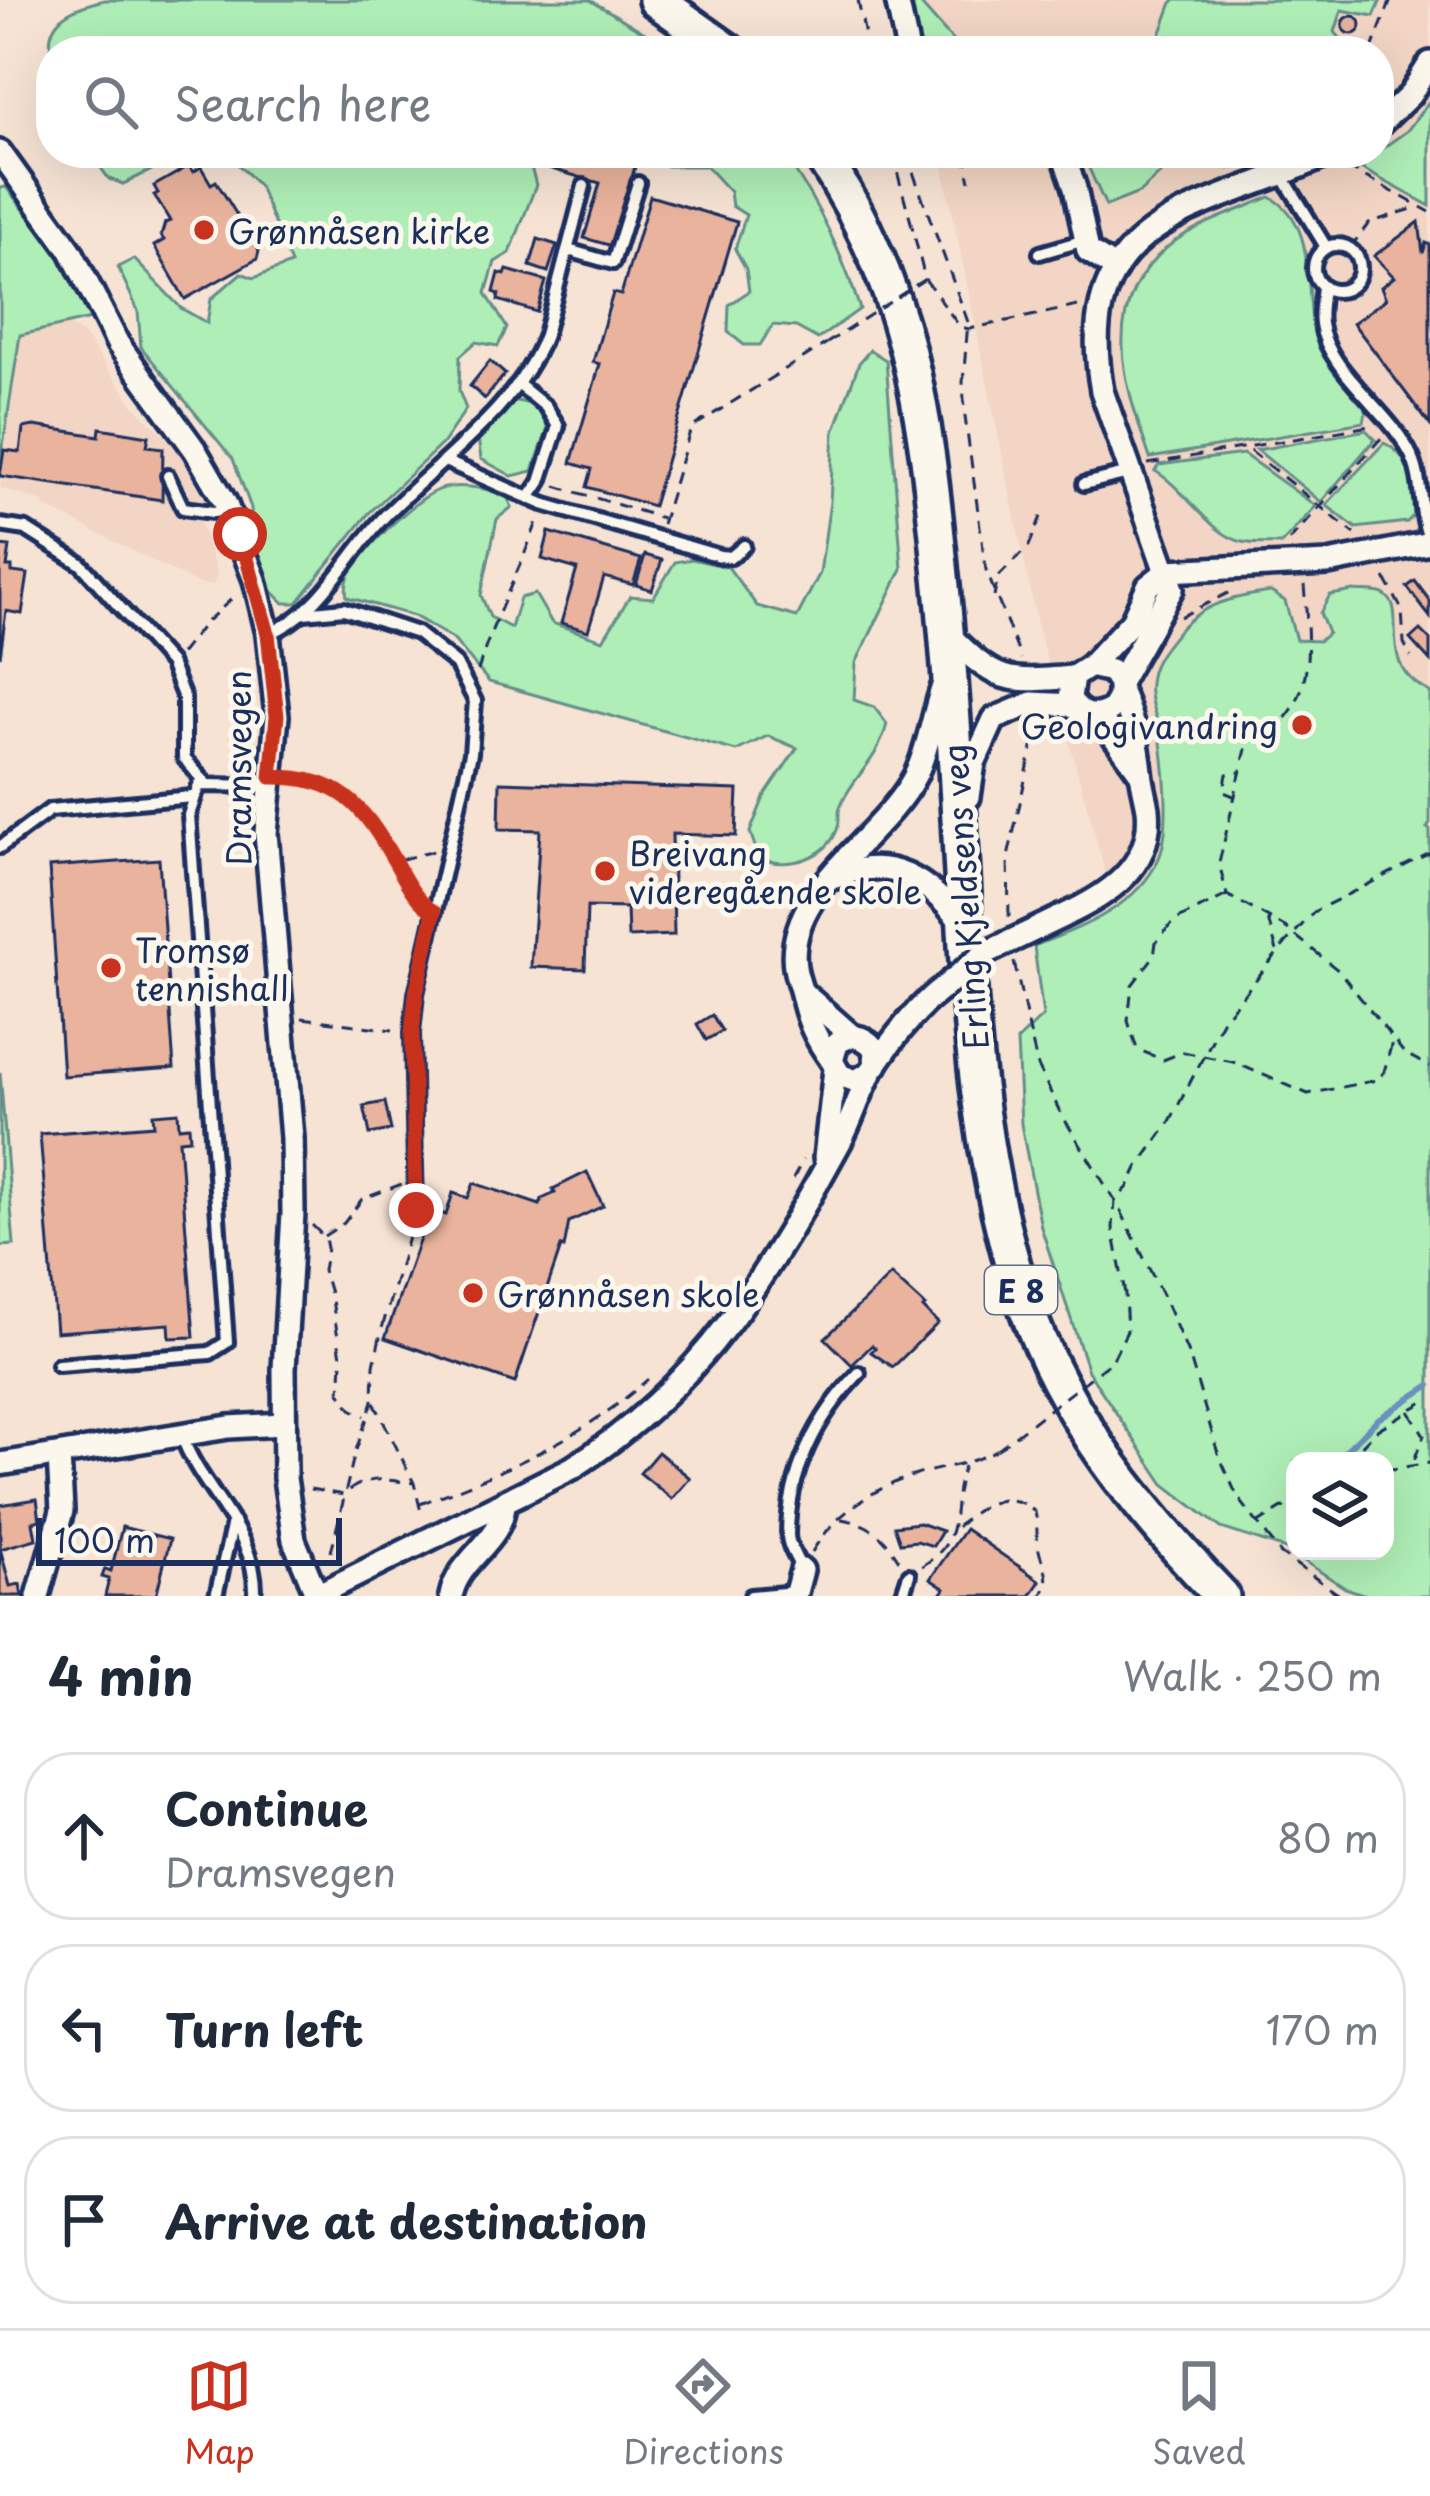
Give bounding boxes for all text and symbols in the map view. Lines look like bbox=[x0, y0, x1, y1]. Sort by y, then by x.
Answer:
search box bbox=[36, 36, 1394, 168]
text: Search here bbox=[174, 68, 431, 136]
icon: search bbox=[78, 69, 144, 135]
place label: Grønnåsen kirke bbox=[228, 205, 490, 255]
marker: Grønnåsen kirke bbox=[191, 217, 217, 243]
route start bbox=[213, 507, 267, 561]
street label: Dramsvegen bbox=[212, 670, 262, 866]
place label: Geologivandring bbox=[1020, 700, 1278, 750]
marker: Geologivandring bbox=[1289, 712, 1315, 738]
street label: Erling Kjeldsens veg bbox=[928, 743, 1000, 1051]
place label: Breivang videregående skole bbox=[629, 827, 922, 915]
marker: Breivang videregående skole bbox=[592, 858, 618, 884]
place label: Tromsø tennishall bbox=[135, 924, 289, 1012]
marker: Tromsø tennishall bbox=[98, 955, 124, 981]
route end bbox=[389, 1183, 443, 1237]
road number: E 8 bbox=[985, 1266, 1057, 1314]
place label: Grønnåsen skole bbox=[497, 1268, 760, 1318]
marker: Grønnåsen skole bbox=[460, 1280, 486, 1306]
map controls bbox=[1286, 1452, 1394, 1560]
button: layers bbox=[1286, 1452, 1394, 1560]
scale bar bbox=[36, 1512, 342, 1565]
text: 100 m bbox=[54, 1514, 155, 1564]
text: 4 min bbox=[48, 1636, 193, 1713]
text: Walk · 250 m bbox=[1123, 1645, 1382, 1704]
text: Continue bbox=[165, 1773, 368, 1841]
icon: ahead bbox=[51, 1803, 117, 1869]
text: 80 m bbox=[1277, 1807, 1379, 1866]
text: Dramsvegen bbox=[165, 1841, 396, 1900]
text: Turn left bbox=[165, 1994, 364, 2062]
icon: left bbox=[51, 1995, 117, 2061]
text: 170 m bbox=[1266, 1999, 1379, 2058]
text: Arrive at destination bbox=[165, 2186, 648, 2254]
icon: arrive bbox=[51, 2187, 117, 2253]
tab: Map bbox=[184, 2353, 255, 2475]
tab: Directions bbox=[623, 2353, 784, 2475]
tab: Saved bbox=[1152, 2353, 1246, 2475]

